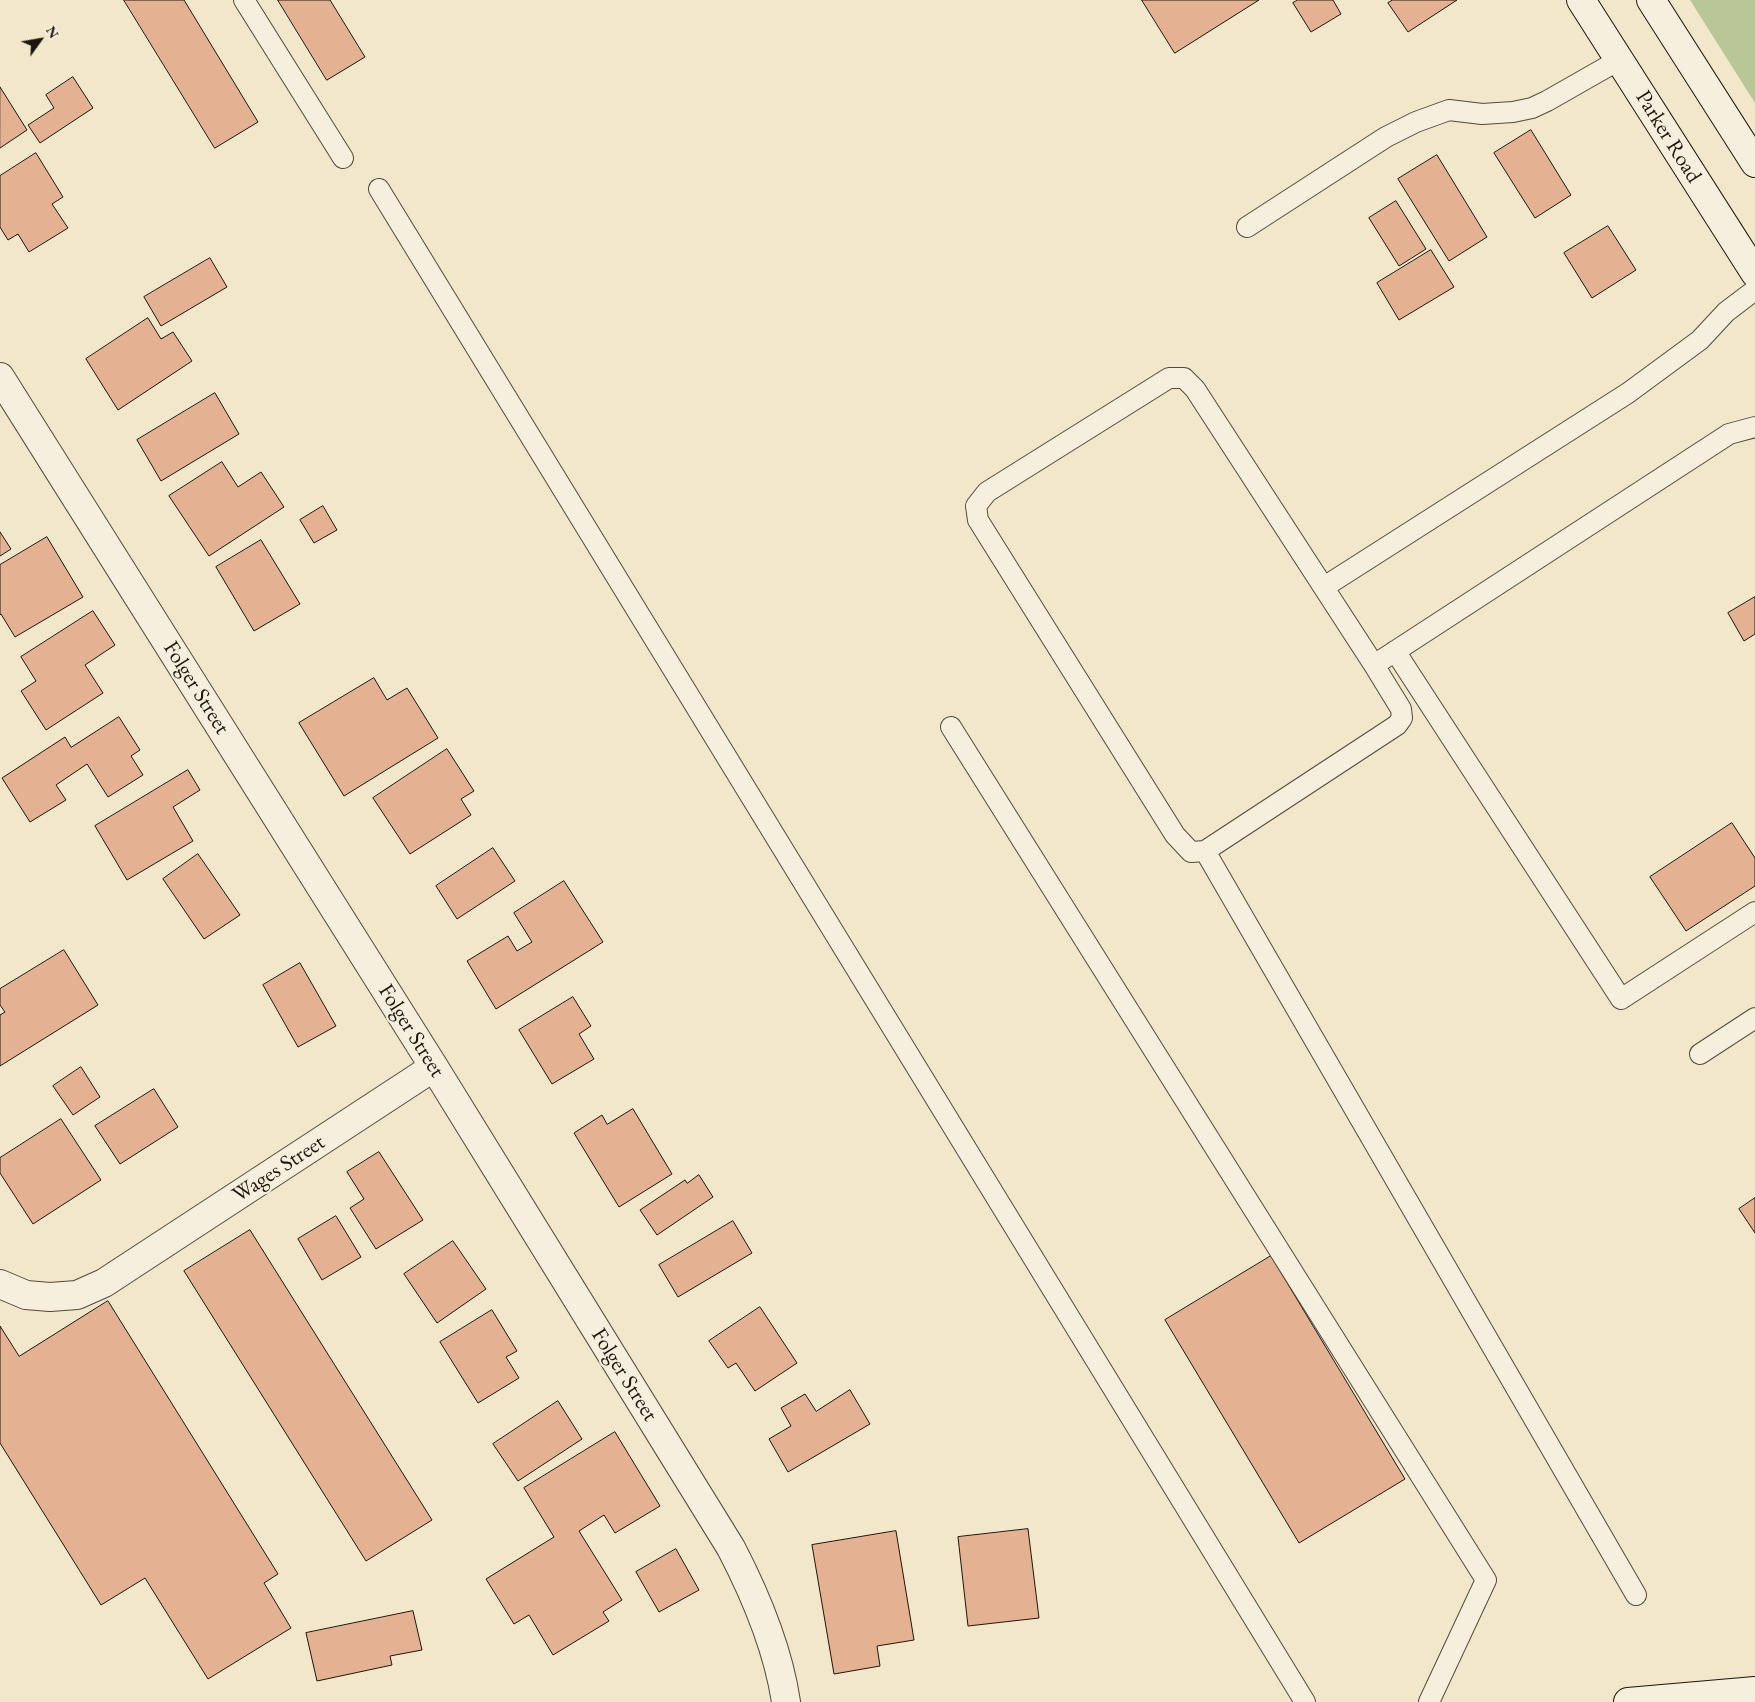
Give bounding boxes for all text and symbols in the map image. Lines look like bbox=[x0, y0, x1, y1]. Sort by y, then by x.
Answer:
north arrow bbox=[15, 15, 65, 65]
text: N bbox=[42, 22, 63, 42]
street label: Parker Road bbox=[1629, 86, 1707, 188]
street label: Folger Street bbox=[157, 637, 235, 739]
street label: Folger Street bbox=[372, 980, 450, 1082]
street label: Wages Street bbox=[228, 1129, 330, 1209]
street label: Folger Street bbox=[585, 1324, 663, 1426]

